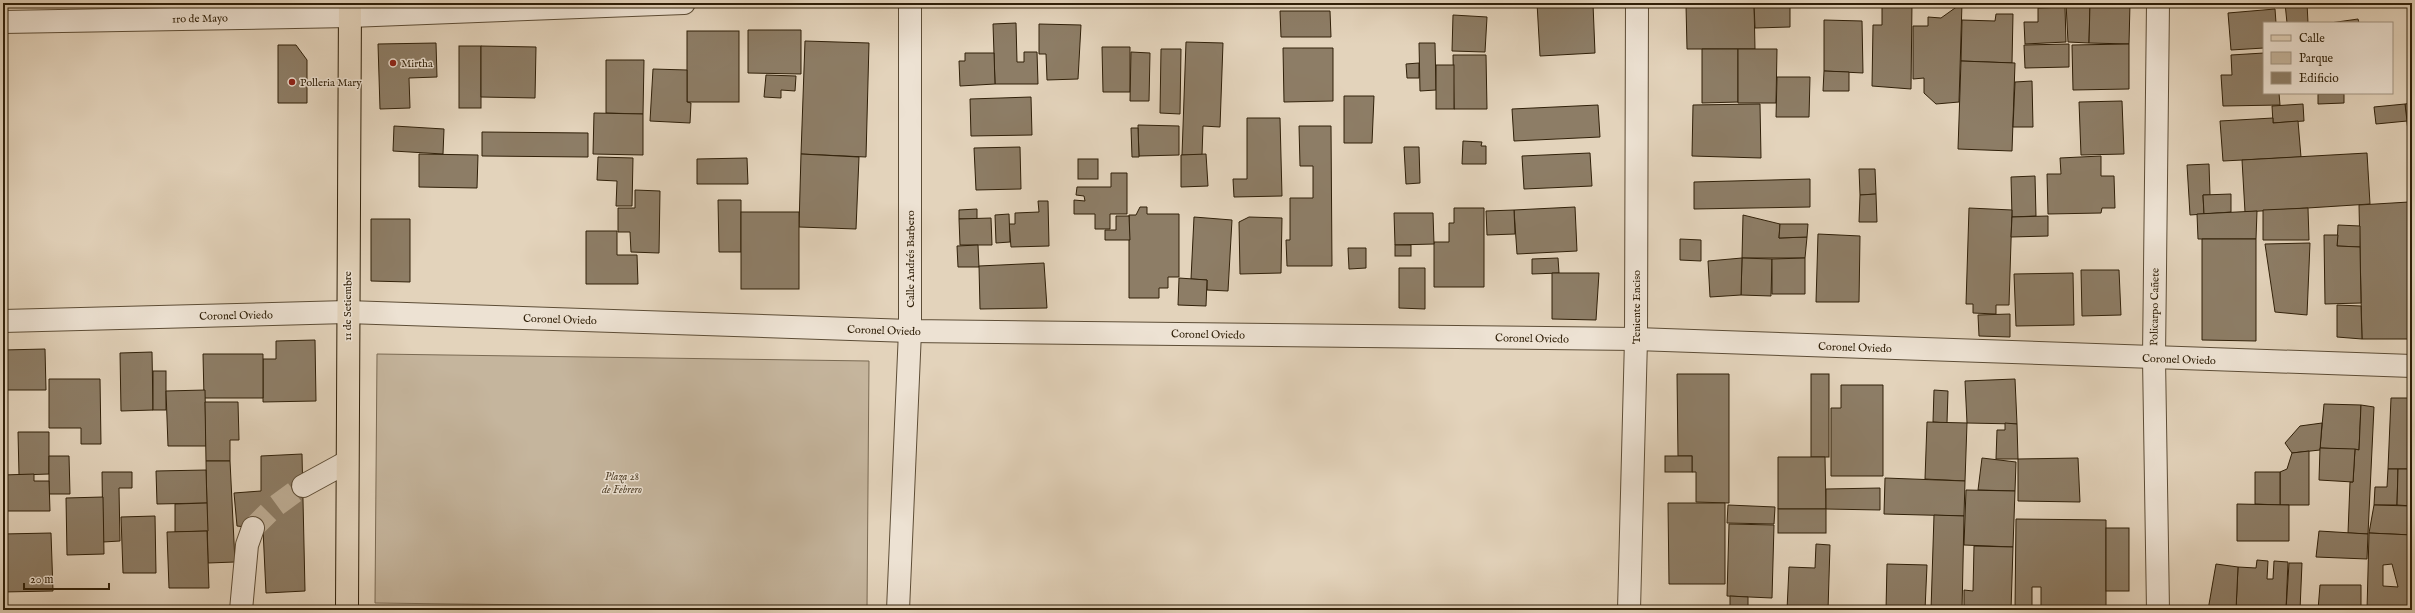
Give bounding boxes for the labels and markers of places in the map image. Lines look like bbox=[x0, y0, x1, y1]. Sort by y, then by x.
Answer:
place label: Mirtha bbox=[401, 57, 433, 71]
marker: Mirtha bbox=[388, 58, 398, 68]
place label: Polleria Mary bbox=[300, 76, 362, 90]
marker: Polleria Mary bbox=[287, 77, 297, 87]

